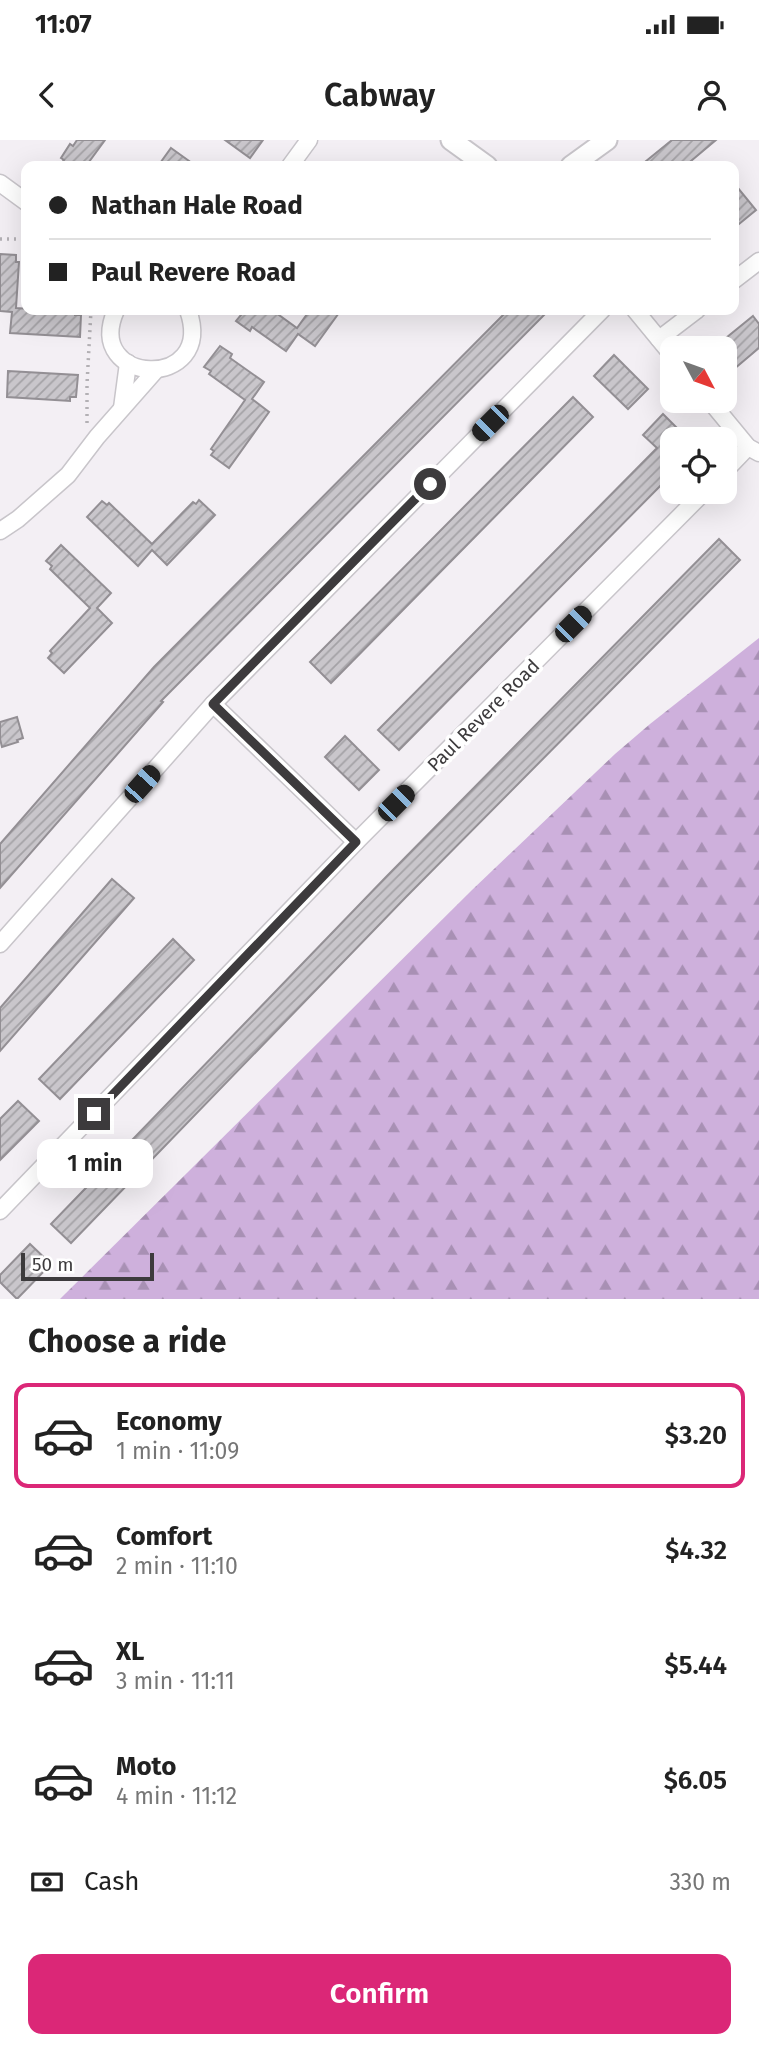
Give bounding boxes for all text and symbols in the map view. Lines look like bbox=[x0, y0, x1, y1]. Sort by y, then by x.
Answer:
text: 11:07 bbox=[35, 9, 92, 40]
icon: back bbox=[28, 76, 66, 114]
text: Cabway bbox=[324, 76, 435, 114]
icon: person bbox=[693, 76, 731, 114]
text: Nathan Hale Road bbox=[91, 190, 303, 221]
text: Paul Revere Road bbox=[91, 257, 296, 288]
north arrow bbox=[660, 336, 737, 413]
map controls bbox=[660, 336, 737, 504]
car bbox=[468, 401, 513, 445]
button: locate bbox=[660, 427, 737, 504]
route start bbox=[414, 468, 446, 500]
car bbox=[551, 602, 596, 646]
street label: Paul Revere Road bbox=[423, 655, 544, 776]
car bbox=[121, 761, 164, 807]
car bbox=[374, 781, 419, 825]
route end bbox=[78, 1098, 110, 1130]
callout: 1 min bbox=[36, 1138, 152, 1188]
text: 1 min bbox=[67, 1149, 123, 1177]
scale bar bbox=[21, 1250, 154, 1282]
text: 50 m bbox=[32, 1253, 73, 1276]
text: Choose a ride bbox=[28, 1322, 226, 1360]
icon: car bbox=[32, 1404, 95, 1467]
text: Economy bbox=[116, 1406, 222, 1437]
text: $3.20 bbox=[665, 1420, 727, 1451]
text: 1 min · 11:09 bbox=[116, 1437, 239, 1465]
icon: car bbox=[32, 1519, 95, 1582]
text: Comfort bbox=[116, 1521, 212, 1552]
text: $4.32 bbox=[665, 1535, 727, 1566]
text: 2 min · 11:10 bbox=[116, 1552, 238, 1580]
icon: car bbox=[32, 1634, 95, 1697]
text: XL bbox=[116, 1636, 144, 1667]
text: $5.44 bbox=[665, 1650, 727, 1681]
text: 3 min · 11:11 bbox=[116, 1667, 235, 1695]
icon: car bbox=[32, 1749, 95, 1812]
text: Moto bbox=[116, 1751, 176, 1782]
text: $6.05 bbox=[664, 1765, 727, 1796]
text: 4 min · 11:12 bbox=[116, 1782, 237, 1810]
icon: cash bbox=[28, 1863, 66, 1901]
text: Cash bbox=[84, 1866, 140, 1897]
text: 330 m bbox=[669, 1868, 731, 1896]
button: Confirm bbox=[28, 1954, 731, 2034]

